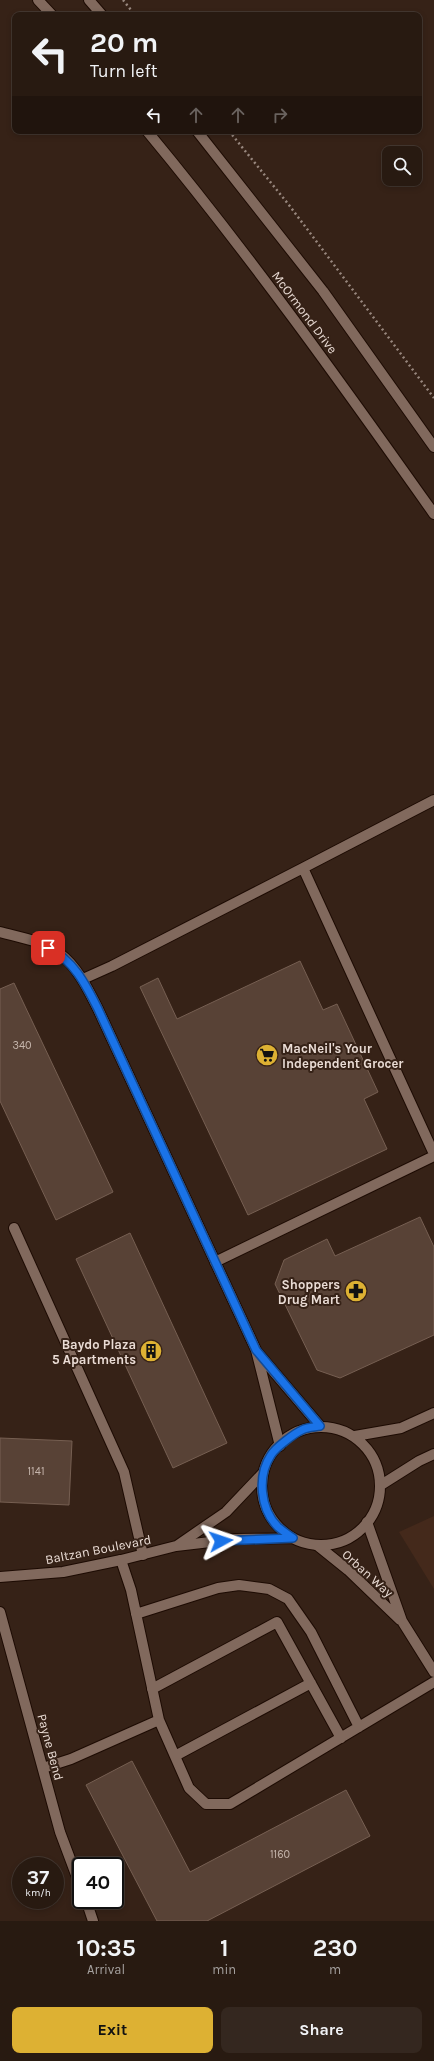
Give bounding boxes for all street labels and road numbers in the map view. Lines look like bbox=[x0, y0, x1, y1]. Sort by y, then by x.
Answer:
street label: McOrmond Drive bbox=[269, 268, 341, 357]
street label: Baltzan Boulevard bbox=[44, 1532, 152, 1567]
street label: Orban Way bbox=[339, 1547, 396, 1600]
street label: Payne Bend bbox=[34, 1712, 67, 1782]

